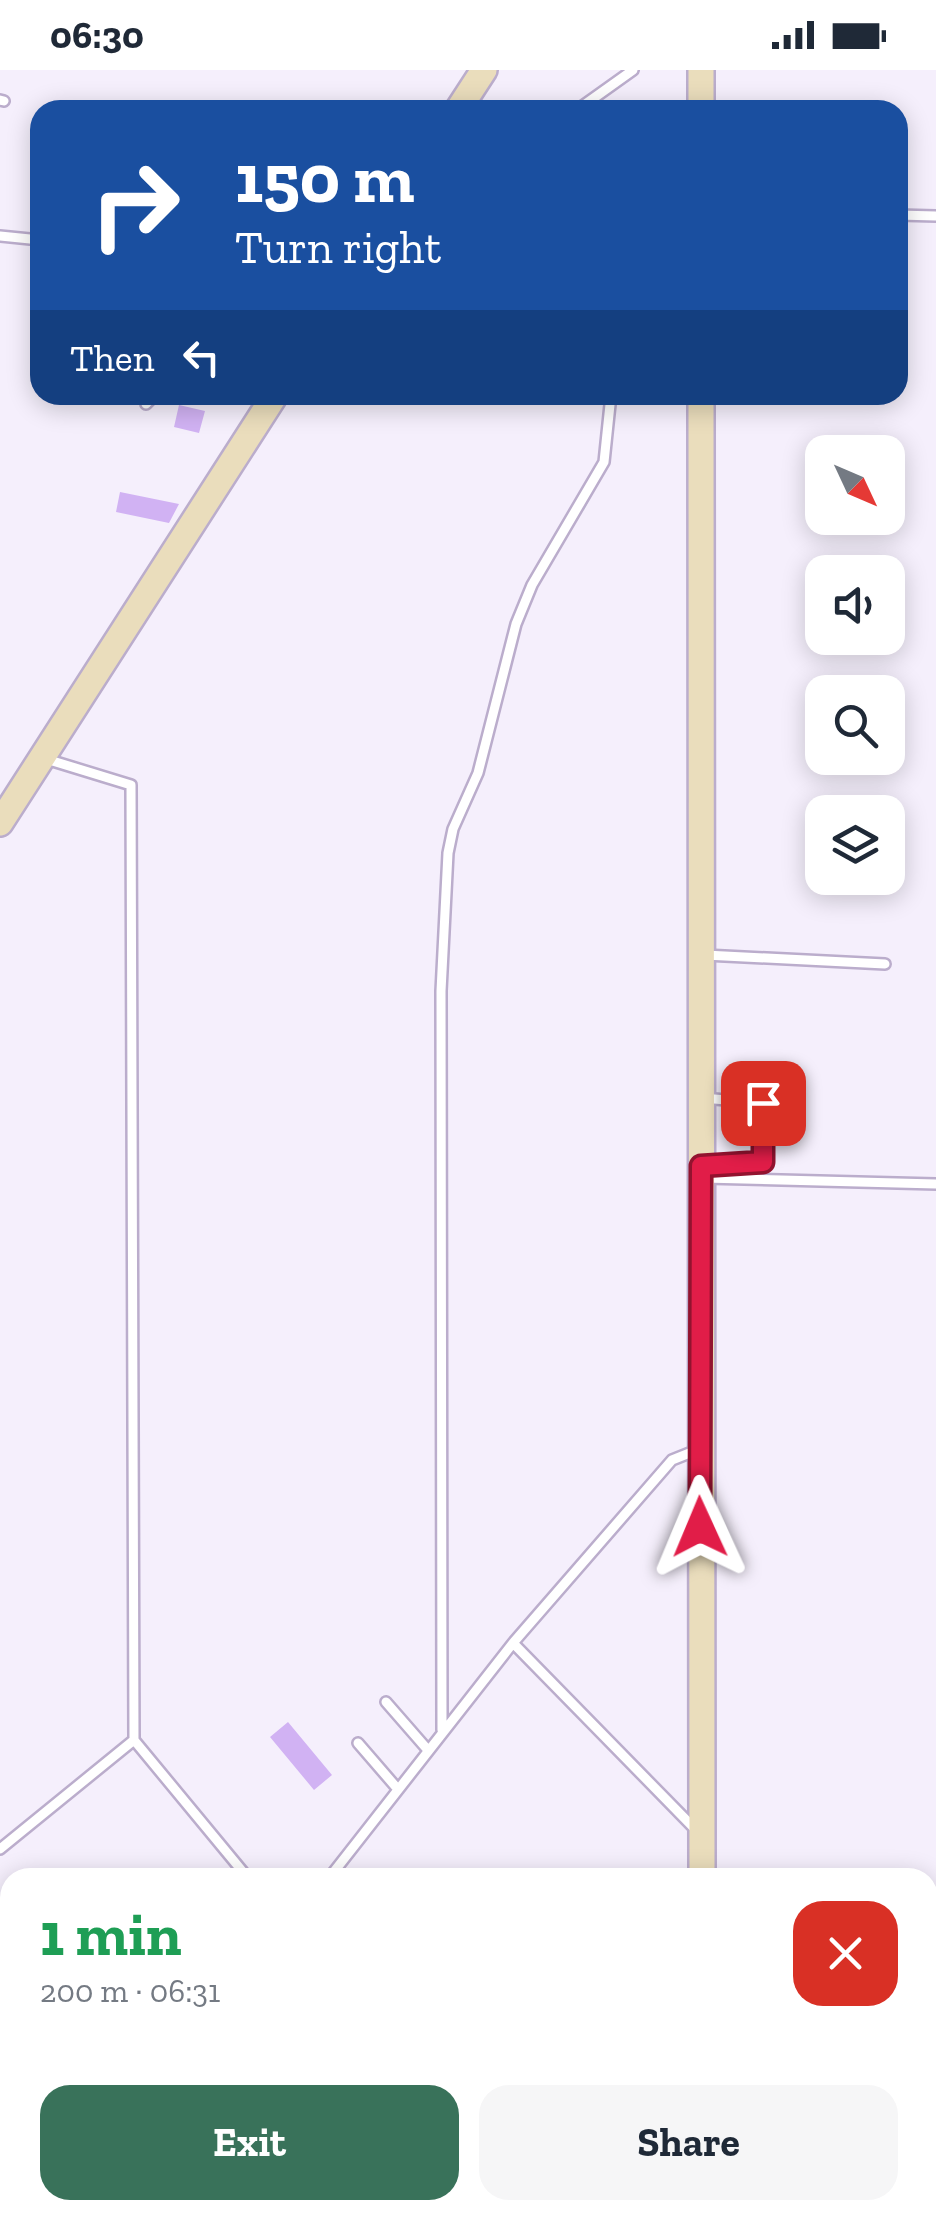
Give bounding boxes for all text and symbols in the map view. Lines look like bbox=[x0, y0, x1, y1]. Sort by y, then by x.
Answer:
text: 06:30 bbox=[50, 12, 144, 58]
text: 150 m bbox=[235, 136, 415, 220]
icon: right bbox=[70, 140, 200, 270]
text: Turn right bbox=[235, 221, 441, 275]
icon: left bbox=[174, 330, 229, 385]
text: Then bbox=[70, 335, 154, 381]
north arrow bbox=[805, 435, 905, 535]
map controls bbox=[805, 435, 905, 895]
button: sound bbox=[805, 555, 905, 655]
button: search bbox=[805, 675, 905, 775]
button: layers bbox=[805, 795, 905, 895]
pin bbox=[721, 1061, 806, 1146]
icon: arrive bbox=[736, 1076, 791, 1131]
position arrow bbox=[648, 1475, 752, 1579]
text: 1 min bbox=[40, 1898, 182, 1970]
button: close bbox=[793, 1901, 898, 2006]
text: 200 m · 06:31 bbox=[40, 1972, 220, 2010]
button: Exit bbox=[40, 2085, 459, 2200]
button: Share bbox=[479, 2085, 898, 2200]

